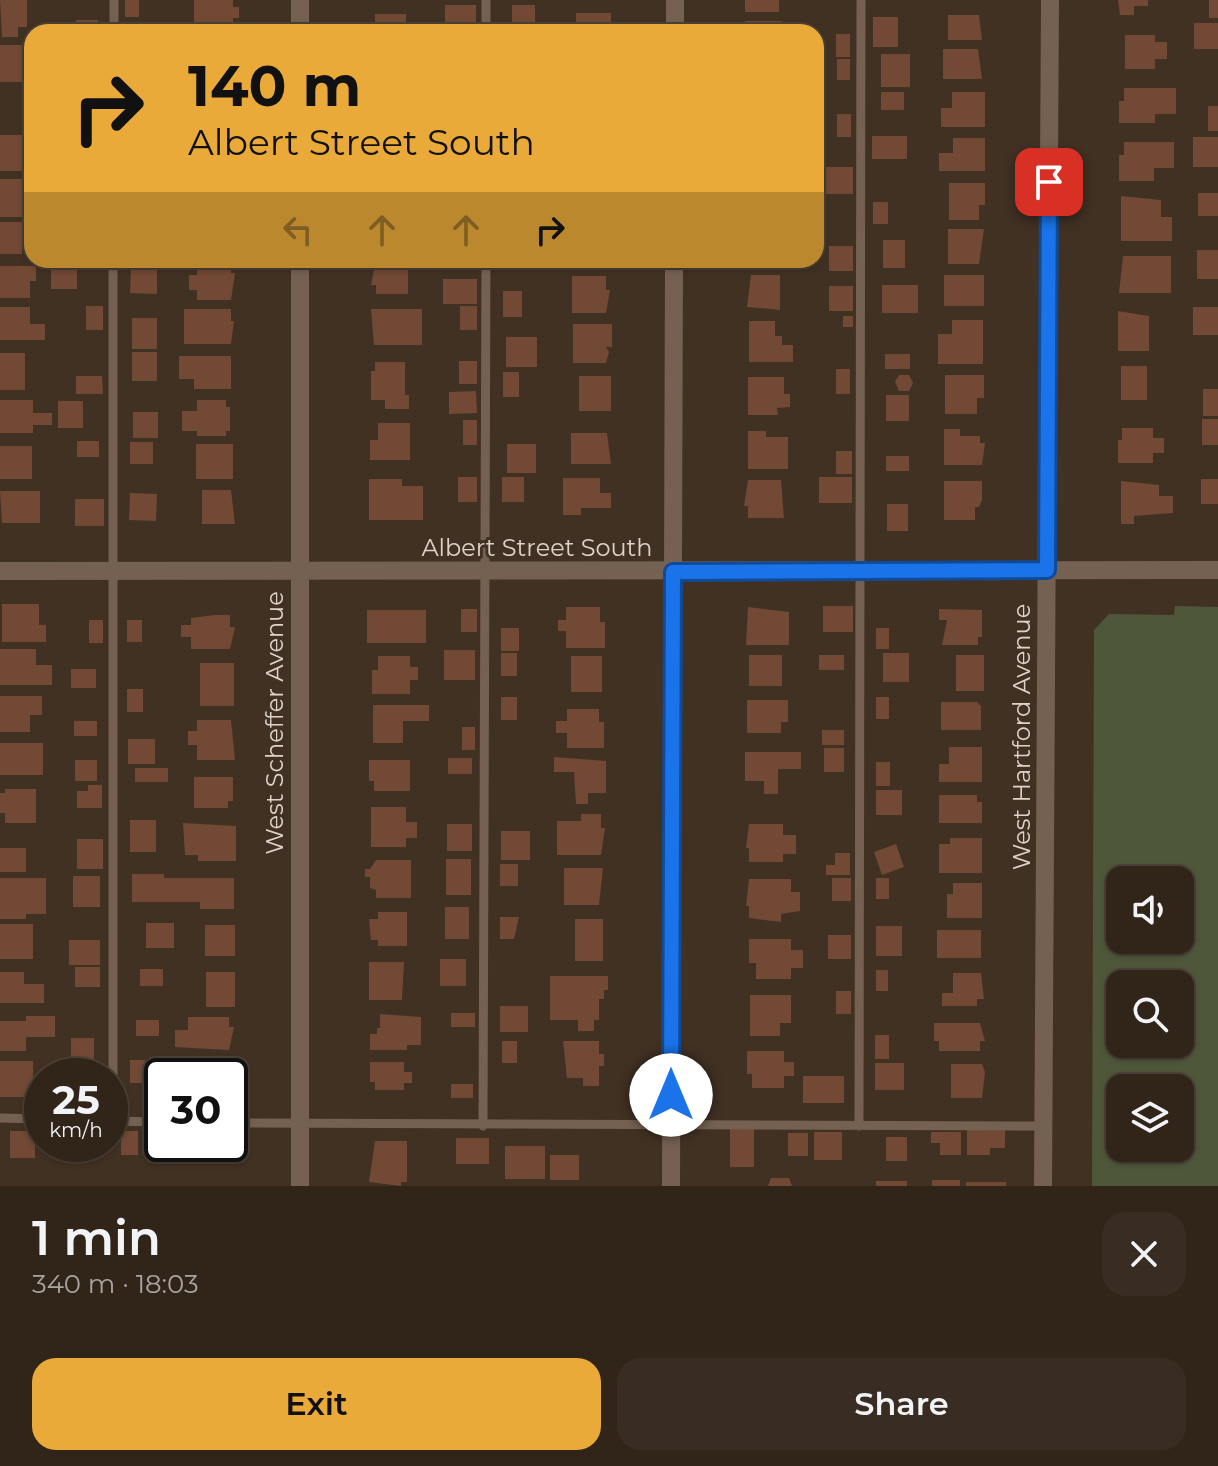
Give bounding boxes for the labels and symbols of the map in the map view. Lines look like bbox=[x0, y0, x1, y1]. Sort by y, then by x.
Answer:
pin bbox=[1015, 148, 1083, 216]
street label: Albert Street South bbox=[421, 533, 653, 562]
street label: West Scheffer Avenue bbox=[260, 591, 289, 855]
street label: West Hartford Avenue bbox=[1007, 604, 1036, 870]
position arrow bbox=[629, 1053, 713, 1137]
speed limit sign: 30 bbox=[144, 1058, 248, 1162]

